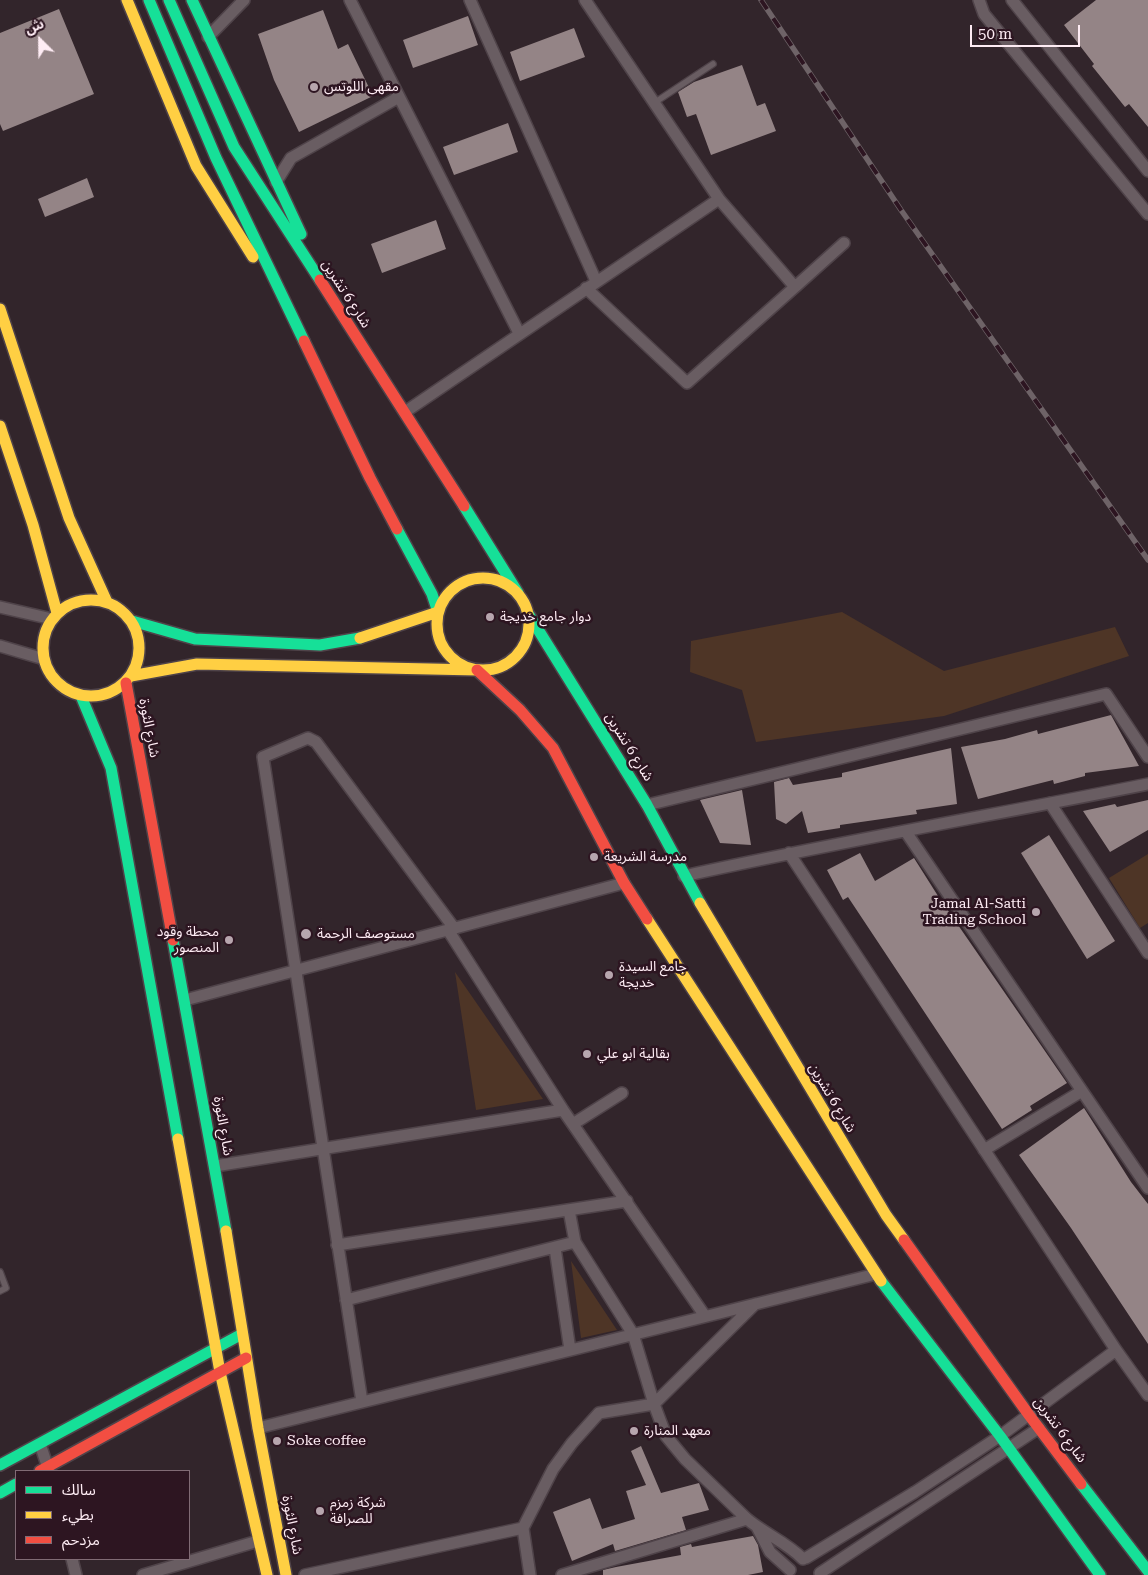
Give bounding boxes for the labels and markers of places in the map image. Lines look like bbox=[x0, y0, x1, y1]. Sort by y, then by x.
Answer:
place label: مقهى اللوتس bbox=[324, 79, 399, 95]
marker: مقهى اللوتس bbox=[308, 81, 320, 93]
place label: دوار جامع خديجة bbox=[500, 609, 591, 625]
marker: دوار جامع خديجة bbox=[484, 611, 496, 623]
place label: مدرسة الشريعة bbox=[604, 849, 687, 865]
marker: مدرسة الشريعة bbox=[588, 851, 600, 863]
place label: Jamal Al-Satti Trading School bbox=[922, 896, 1026, 929]
marker: Jamal Al-Satti Trading School bbox=[1030, 906, 1042, 918]
place label: محطة وقود المنصور bbox=[157, 924, 219, 956]
place label: مستوصف الرحمة bbox=[317, 926, 415, 942]
marker: مستوصف الرحمة bbox=[299, 927, 313, 941]
marker: محطة وقود المنصور bbox=[223, 934, 235, 946]
place label: جامع السيدة خديجة bbox=[619, 959, 687, 992]
marker: جامع السيدة خديجة bbox=[603, 969, 615, 981]
place label: بقالية ابو علي bbox=[597, 1046, 670, 1062]
marker: بقالية ابو علي bbox=[581, 1048, 593, 1060]
place label: معهد المنارة bbox=[644, 1423, 711, 1439]
marker: معهد المنارة bbox=[628, 1425, 640, 1437]
place label: Soke coffee bbox=[287, 1433, 366, 1449]
marker: Soke coffee bbox=[271, 1435, 283, 1447]
place label: شركة زمزم للصرافة bbox=[330, 1495, 386, 1528]
marker: شركة زمزم للصرافة bbox=[314, 1505, 326, 1517]

